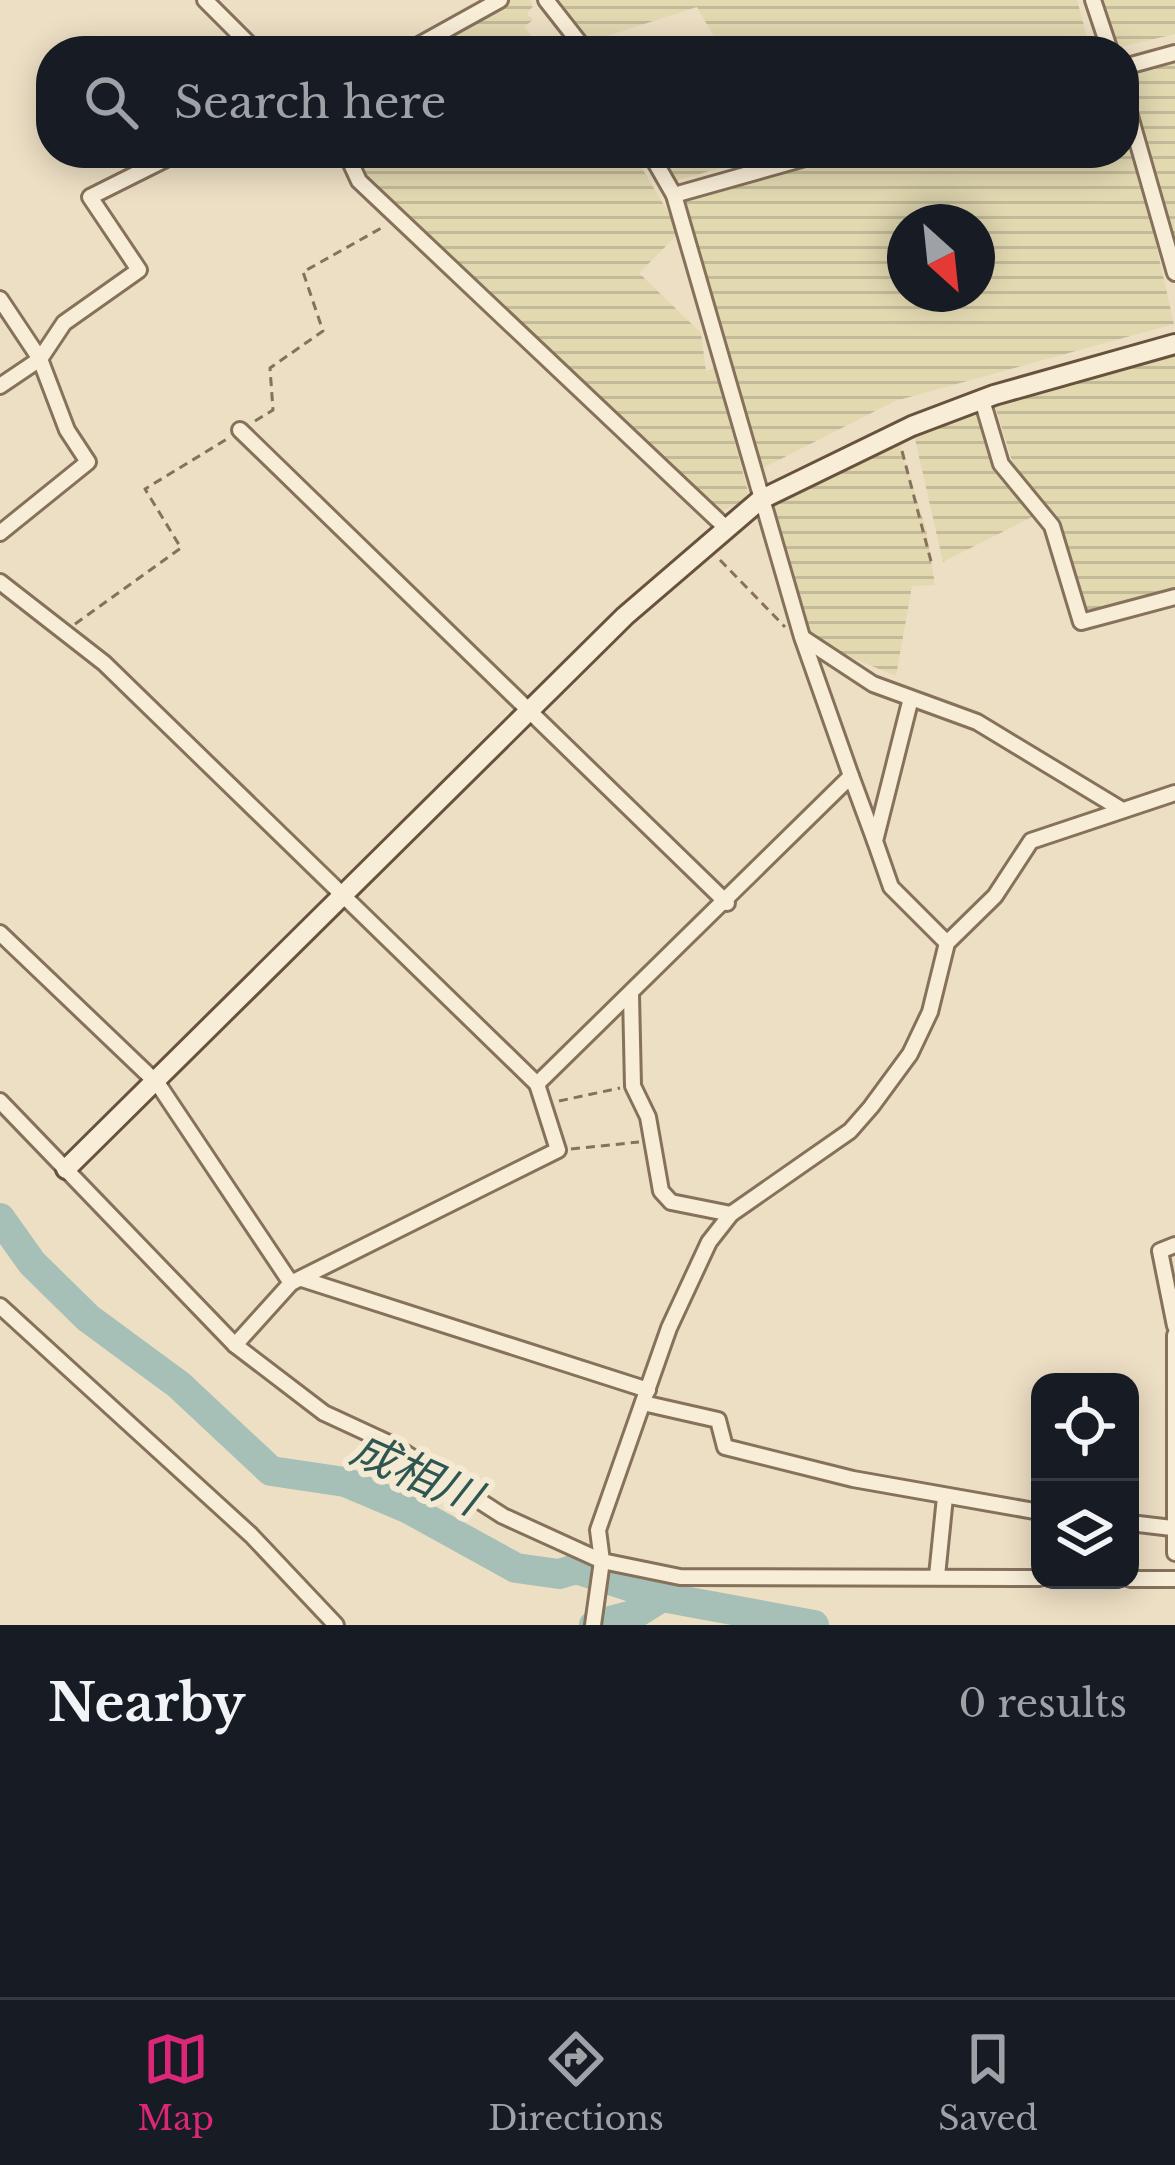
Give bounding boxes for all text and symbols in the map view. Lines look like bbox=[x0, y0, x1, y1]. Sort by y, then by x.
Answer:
search box bbox=[36, 36, 1139, 168]
icon: search bbox=[78, 69, 144, 135]
text: Search here bbox=[174, 74, 446, 130]
north arrow bbox=[887, 204, 995, 312]
map controls bbox=[1031, 1373, 1139, 1589]
button: locate bbox=[1031, 1373, 1139, 1481]
water label: 成相川 bbox=[343, 1420, 493, 1528]
button: layers bbox=[1031, 1481, 1139, 1589]
text: Nearby bbox=[48, 1672, 245, 1735]
text: 0 results bbox=[958, 1679, 1127, 1728]
tab: Map bbox=[137, 2026, 214, 2139]
tab: Directions bbox=[488, 2026, 664, 2139]
tab: Saved bbox=[938, 2026, 1038, 2139]

